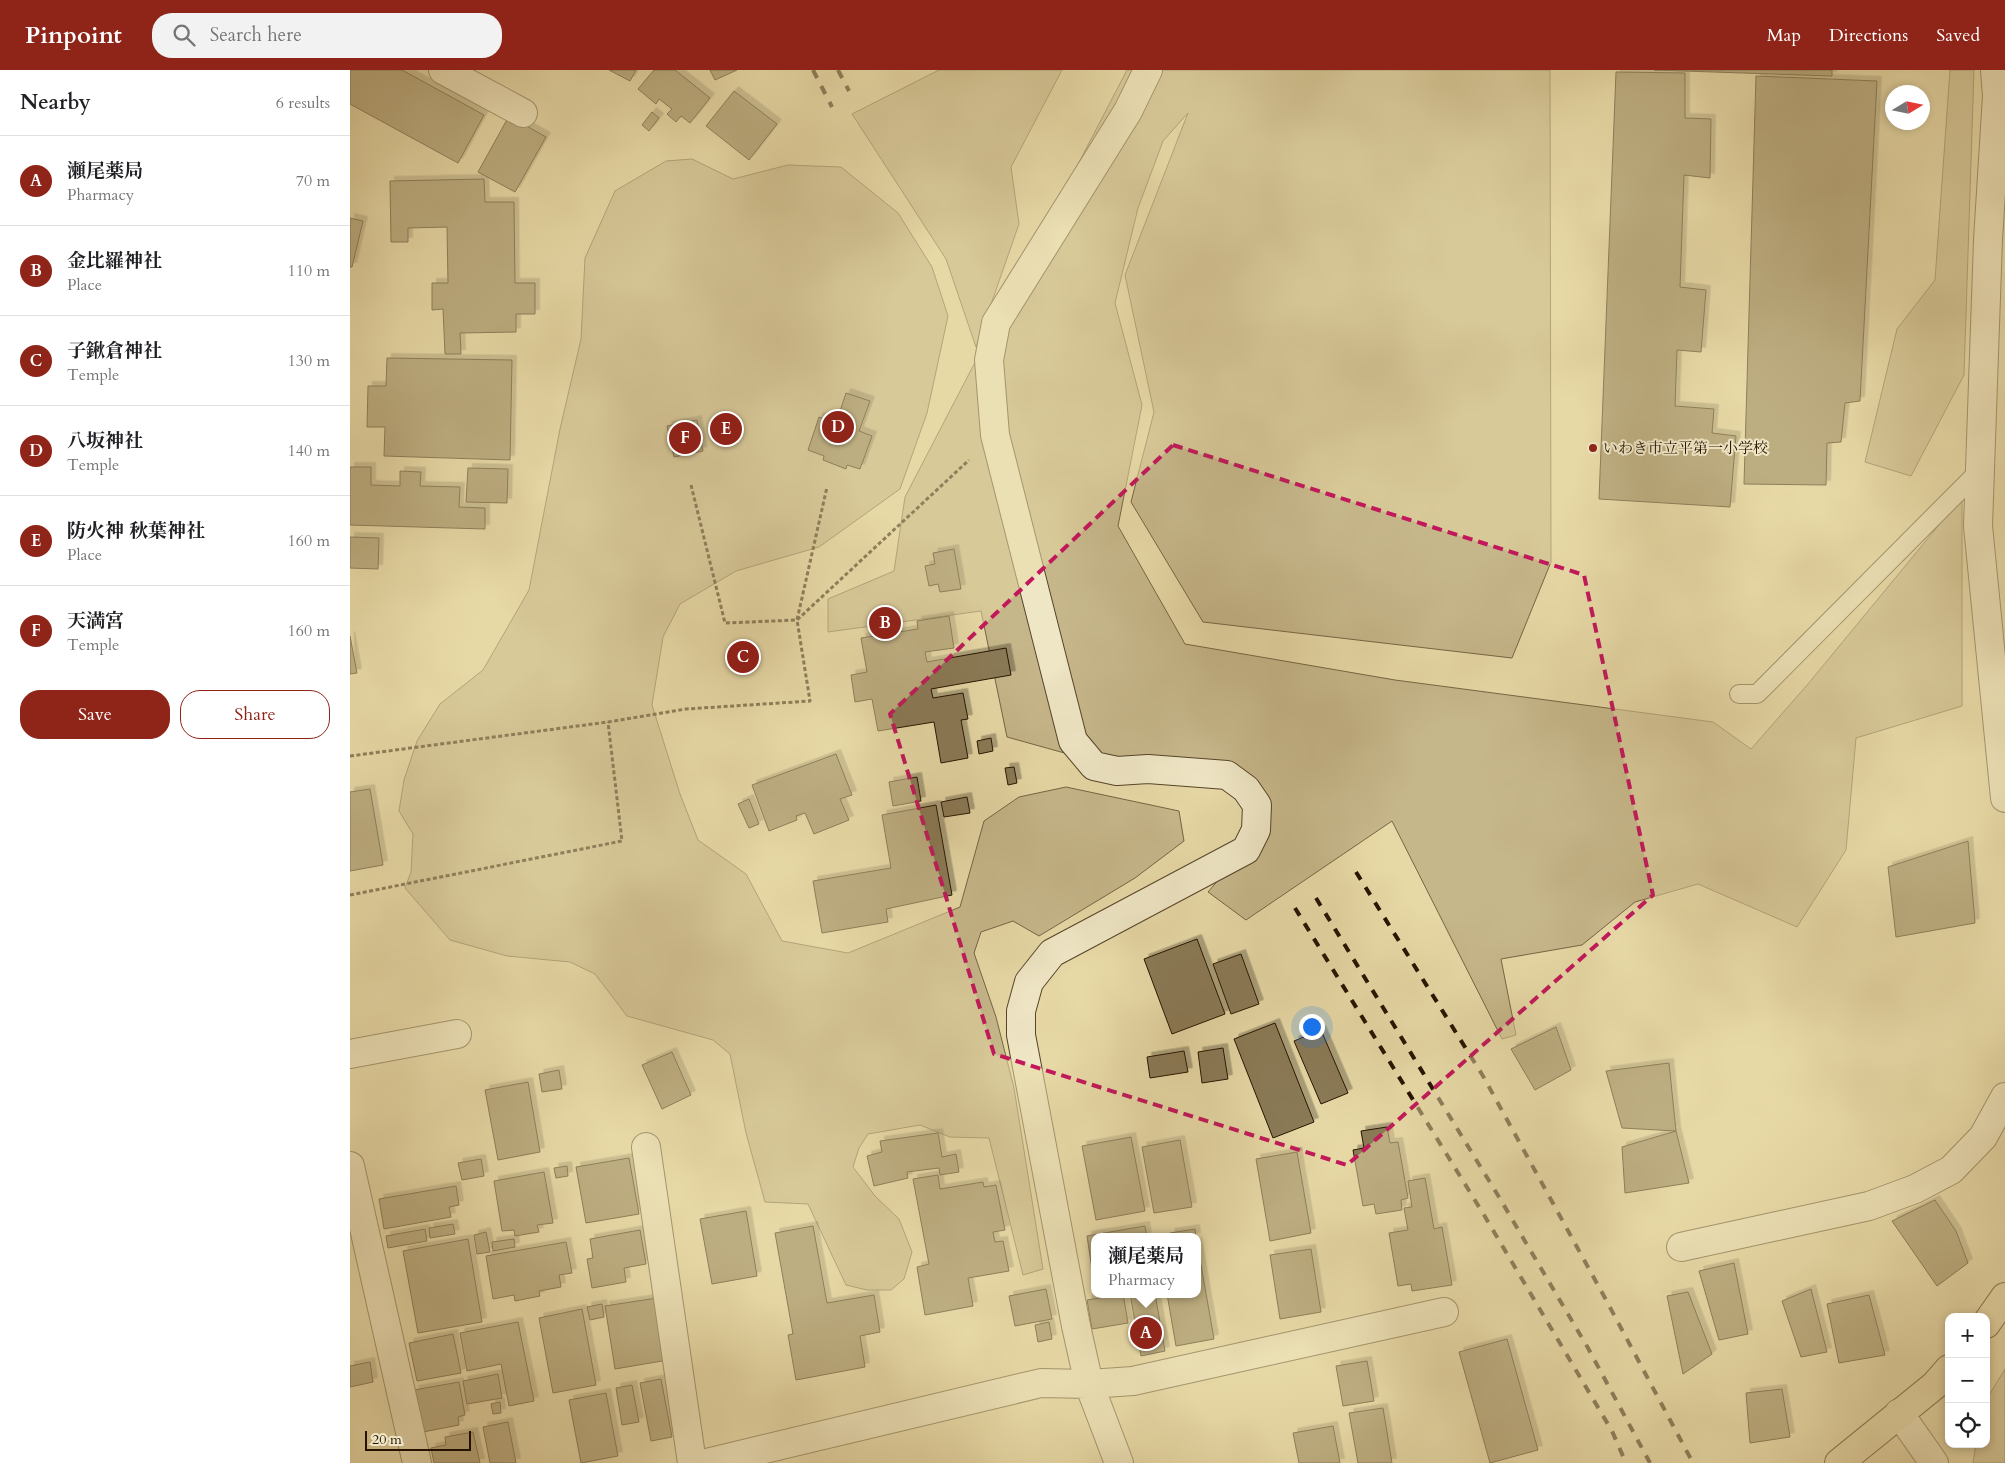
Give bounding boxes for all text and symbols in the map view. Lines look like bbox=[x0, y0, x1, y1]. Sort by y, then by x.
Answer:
search box bbox=[152, 13, 502, 58]
text: Pinpoint bbox=[25, 19, 122, 52]
icon: search bbox=[170, 21, 198, 49]
text: Search here bbox=[210, 22, 302, 48]
text: Map bbox=[1767, 23, 1801, 48]
text: Directions bbox=[1829, 23, 1908, 48]
text: Saved bbox=[1936, 23, 1980, 48]
north arrow bbox=[1885, 85, 1930, 130]
text: Nearby bbox=[20, 88, 91, 117]
text: 6 results bbox=[276, 92, 330, 114]
text: 瀬尾薬局 bbox=[67, 158, 143, 184]
text: A bbox=[30, 170, 42, 192]
text: 70 m bbox=[296, 170, 330, 192]
text: Pharmacy bbox=[67, 184, 134, 206]
text: 金比羅神社 bbox=[67, 248, 162, 274]
text: B bbox=[30, 260, 42, 282]
text: 110 m bbox=[288, 260, 330, 282]
text: Place bbox=[67, 274, 102, 296]
text: 子鍬倉神社 bbox=[67, 338, 162, 364]
text: C bbox=[30, 350, 42, 372]
text: 130 m bbox=[288, 350, 330, 372]
text: Temple bbox=[67, 364, 119, 386]
pin: D bbox=[822, 408, 854, 446]
pin: E bbox=[710, 410, 742, 448]
pin: F bbox=[669, 419, 701, 457]
text: 八坂神社 bbox=[67, 428, 143, 454]
place label: いわき市立平第一小学校 bbox=[1603, 438, 1768, 458]
text: D bbox=[29, 440, 43, 462]
text: 140 m bbox=[288, 440, 330, 462]
marker: いわき市立平第一小学校 bbox=[1587, 442, 1599, 454]
text: Temple bbox=[67, 454, 119, 476]
text: 防火神 秋葉神社 bbox=[67, 518, 205, 544]
text: E bbox=[31, 530, 41, 552]
text: 160 m bbox=[288, 530, 330, 552]
text: Place bbox=[67, 544, 102, 566]
pin: B bbox=[869, 604, 901, 642]
text: 天満宮 bbox=[67, 608, 124, 634]
text: F bbox=[31, 620, 41, 642]
text: 160 m bbox=[288, 620, 330, 642]
text: Temple bbox=[67, 634, 119, 656]
pin: C bbox=[727, 638, 759, 676]
button: Save bbox=[20, 690, 170, 739]
button: Share bbox=[180, 690, 330, 739]
your location bbox=[1299, 1014, 1325, 1040]
popup bbox=[1091, 1233, 1201, 1298]
text: 瀬尾薬局 bbox=[1108, 1243, 1184, 1269]
text: Pharmacy bbox=[1108, 1269, 1175, 1291]
map controls bbox=[1945, 1313, 1990, 1448]
button: + bbox=[1945, 1313, 1990, 1358]
pin: A bbox=[1130, 1314, 1162, 1352]
button: − bbox=[1945, 1358, 1990, 1403]
button: locate bbox=[1945, 1403, 1990, 1448]
scale bar bbox=[365, 1428, 471, 1451]
text: 20 m bbox=[372, 1430, 402, 1449]

